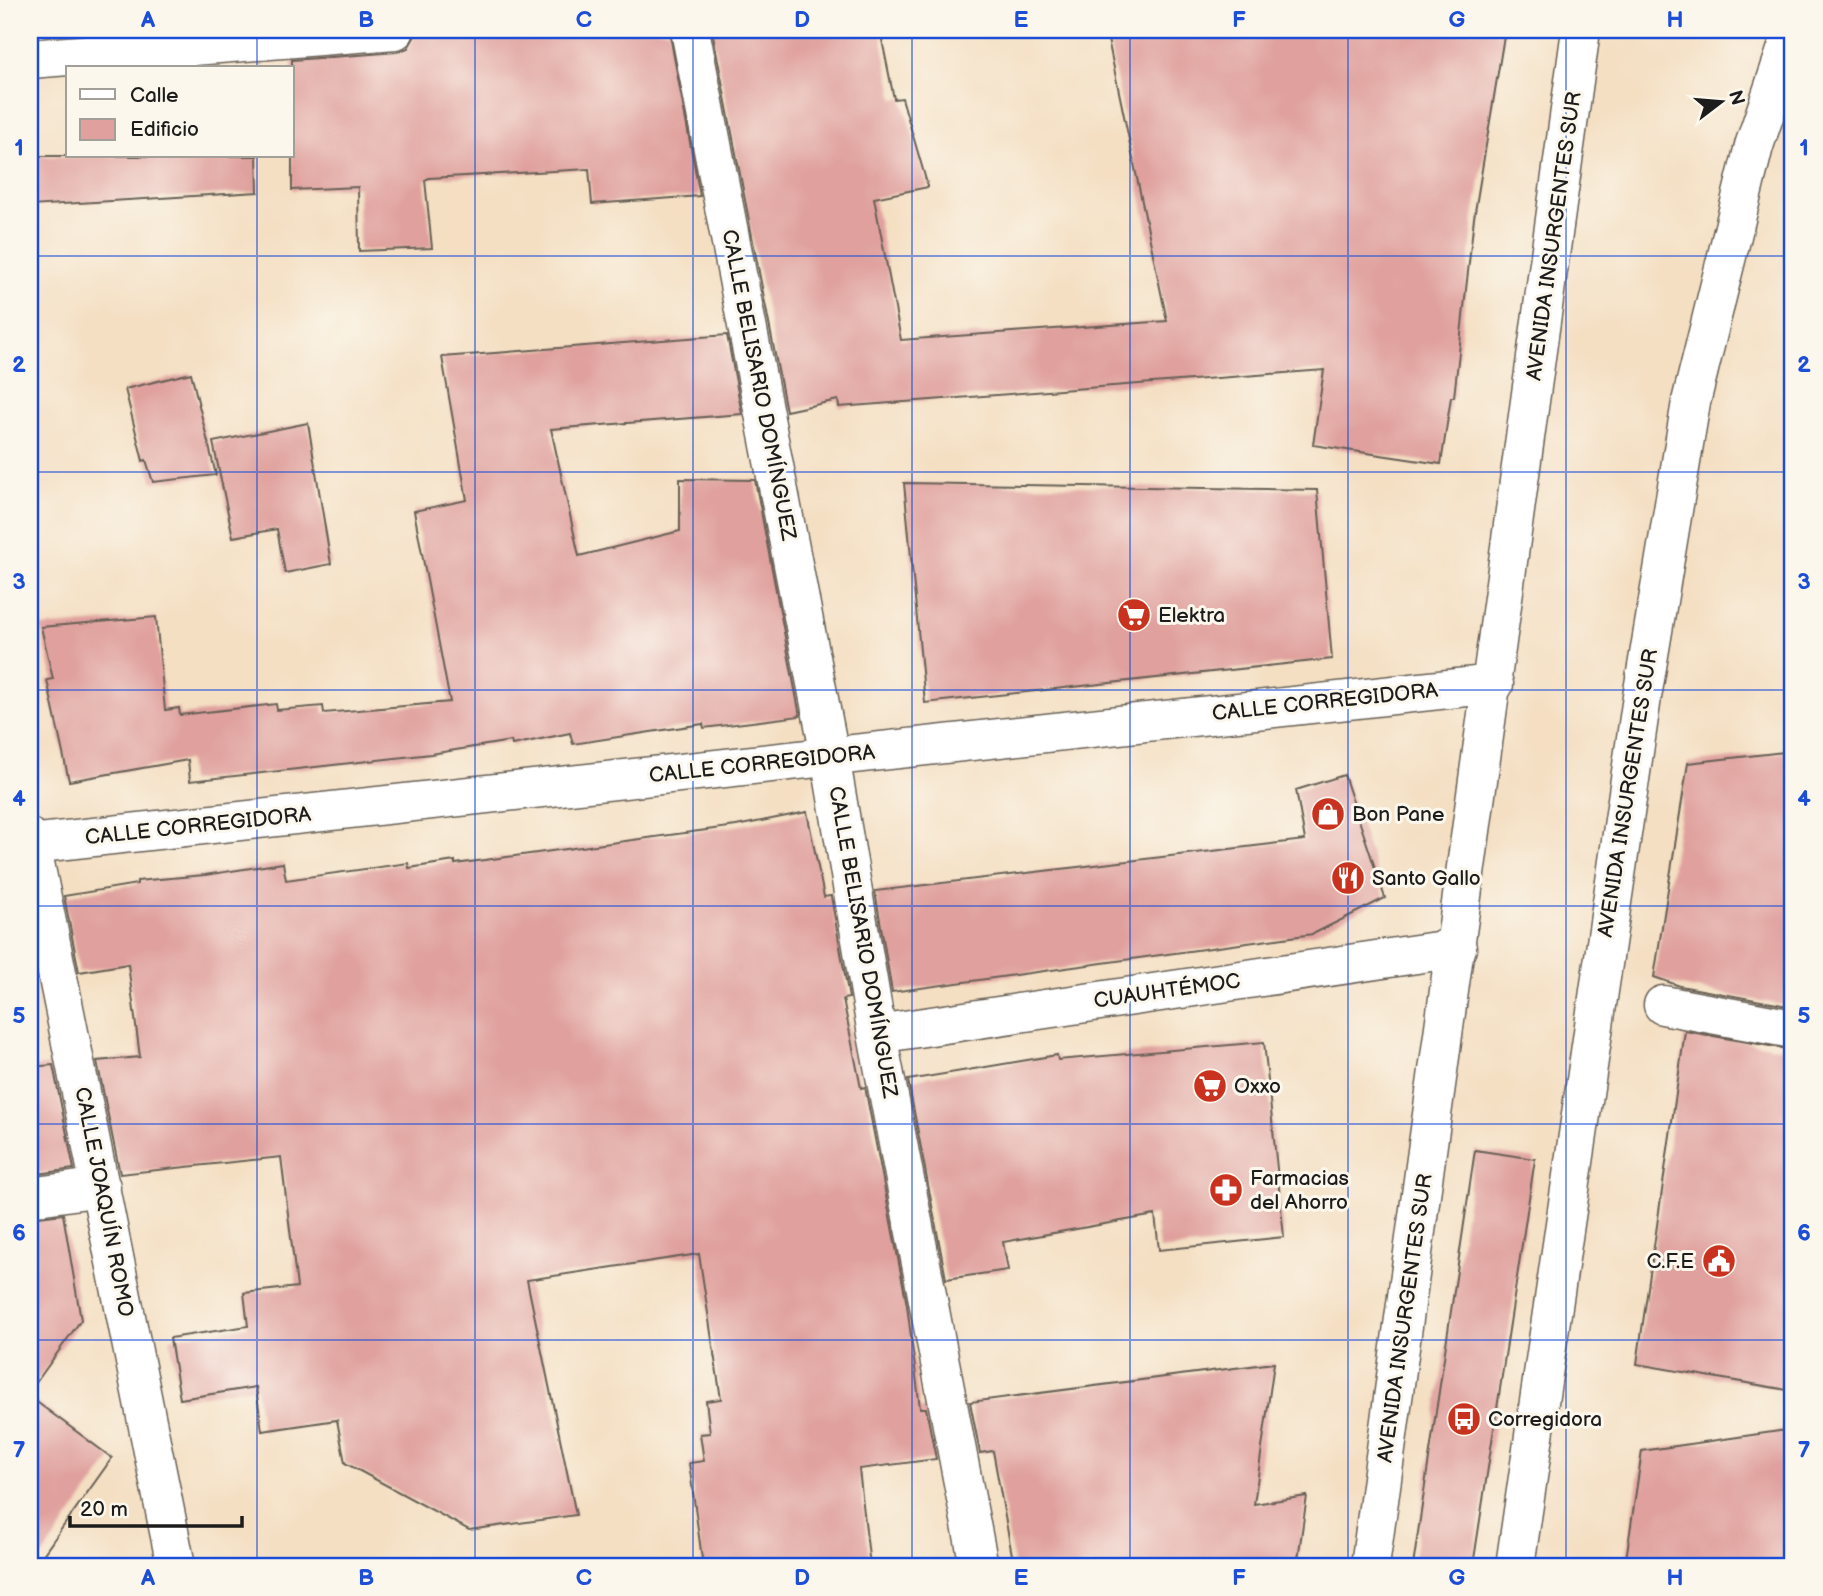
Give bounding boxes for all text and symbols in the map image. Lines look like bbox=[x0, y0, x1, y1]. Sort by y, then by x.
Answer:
text: A bbox=[140, 6, 156, 34]
text: B bbox=[358, 6, 374, 34]
text: C bbox=[576, 6, 592, 34]
text: D bbox=[794, 6, 810, 34]
text: E bbox=[1014, 6, 1029, 34]
text: F bbox=[1232, 6, 1246, 34]
text: G bbox=[1449, 6, 1466, 34]
text: H bbox=[1666, 6, 1684, 34]
legend bbox=[66, 66, 294, 158]
north arrow bbox=[1686, 66, 1756, 136]
text: Calle bbox=[130, 83, 179, 108]
text: N bbox=[1723, 88, 1749, 108]
street label: AVENIDA INSURGENTES SUR bbox=[1521, 90, 1587, 382]
text: Edificio bbox=[130, 117, 199, 142]
text: 1 bbox=[14, 134, 24, 162]
text: 1 bbox=[1799, 134, 1809, 162]
street label: CALLE BELISARIO DOMÍNGUEZ bbox=[717, 227, 801, 543]
text: 2 bbox=[12, 351, 26, 379]
text: 2 bbox=[1797, 351, 1811, 379]
text: 3 bbox=[12, 568, 26, 596]
text: 3 bbox=[1797, 568, 1811, 596]
supermarket icon: Elektra bbox=[1115, 596, 1153, 634]
place label: Elektra bbox=[1158, 603, 1225, 628]
street label: AVENIDA INSURGENTES SUR bbox=[1593, 647, 1663, 939]
street label: CALLE CORREGIDORA bbox=[1211, 678, 1439, 726]
street label: CALLE CORREGIDORA bbox=[648, 740, 876, 788]
street label: CALLE BELISARIO DOMÍNGUEZ bbox=[823, 784, 903, 1100]
text: 4 bbox=[12, 785, 26, 813]
text: 4 bbox=[1797, 785, 1811, 813]
shop icon: Bon Pane bbox=[1309, 795, 1347, 833]
street label: CALLE CORREGIDORA bbox=[84, 802, 312, 850]
place label: Bon Pane bbox=[1352, 802, 1444, 827]
restaurant icon: Santo Gallo bbox=[1329, 859, 1367, 897]
place label: Santo Gallo bbox=[1372, 866, 1481, 891]
street label: CUAUHTÉMOC bbox=[1092, 968, 1242, 1014]
text: 5 bbox=[12, 1002, 26, 1030]
text: 5 bbox=[1797, 1002, 1811, 1030]
supermarket icon: Oxxo bbox=[1191, 1067, 1229, 1105]
place label: Oxxo bbox=[1234, 1074, 1281, 1099]
street label: CALLE JOAQUÍN ROMO bbox=[69, 1085, 139, 1319]
place label: Farmacias del Ahorro bbox=[1250, 1166, 1349, 1215]
pharmacy icon: Farmacias del Ahorro bbox=[1207, 1171, 1245, 1209]
street label: AVENIDA INSURGENTES SUR bbox=[1372, 1172, 1438, 1464]
text: 6 bbox=[12, 1219, 26, 1247]
text: 6 bbox=[1797, 1219, 1811, 1247]
public building icon: C.F.E bbox=[1700, 1242, 1738, 1280]
place label: C.F.E bbox=[1646, 1249, 1694, 1274]
bus stop icon: Corregidora bbox=[1445, 1400, 1483, 1438]
place label: Corregidora bbox=[1488, 1407, 1602, 1432]
text: 7 bbox=[13, 1436, 26, 1464]
text: 7 bbox=[1798, 1436, 1811, 1464]
scale bar bbox=[70, 1484, 242, 1528]
text: 20 m bbox=[80, 1497, 128, 1522]
text: A bbox=[140, 1564, 156, 1592]
text: B bbox=[358, 1564, 374, 1592]
text: C bbox=[576, 1564, 592, 1592]
text: D bbox=[794, 1564, 810, 1592]
text: E bbox=[1014, 1564, 1029, 1592]
text: F bbox=[1232, 1564, 1246, 1592]
text: G bbox=[1449, 1564, 1466, 1592]
text: H bbox=[1666, 1564, 1684, 1592]

